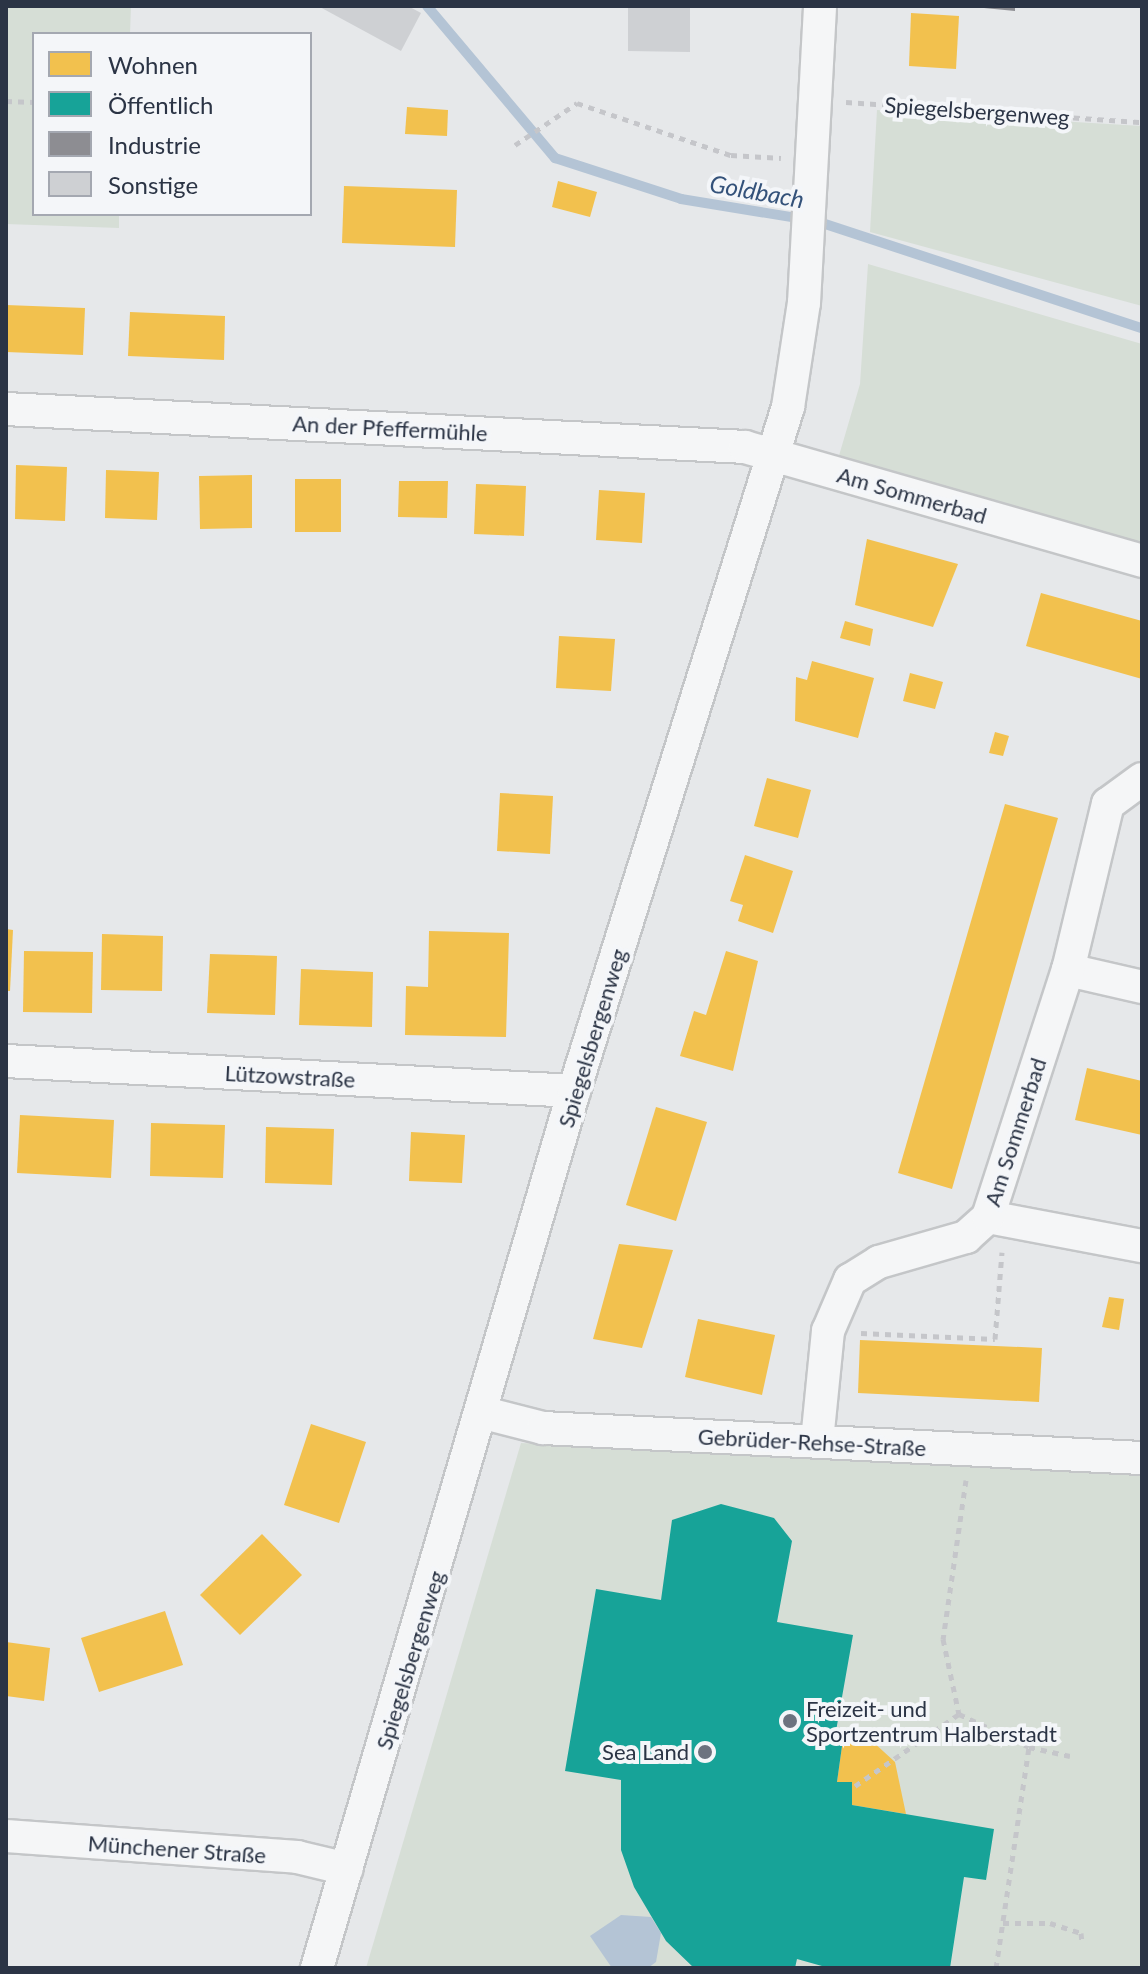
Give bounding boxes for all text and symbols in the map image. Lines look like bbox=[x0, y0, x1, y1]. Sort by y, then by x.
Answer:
legend bbox=[32, 32, 312, 216]
text: Wohnen bbox=[108, 50, 198, 79]
text: Öffentlich bbox=[108, 90, 213, 119]
street label: Spiegelsbergenweg bbox=[884, 91, 1070, 131]
text: Industrie bbox=[108, 130, 201, 159]
water label: Goldbach bbox=[708, 169, 806, 213]
text: Sonstige bbox=[108, 170, 198, 199]
street label: An der Pfeffermühle bbox=[292, 410, 488, 446]
street label: Am Sommerbad bbox=[834, 461, 990, 529]
street label: Spiegelsbergenweg bbox=[552, 945, 632, 1131]
street label: Am Sommerbad bbox=[979, 1055, 1051, 1209]
street label: Lützowstraße bbox=[224, 1059, 356, 1093]
street label: Gebrüder-Rehse-Straße bbox=[697, 1423, 927, 1461]
street label: Spiegelsbergenweg bbox=[370, 1567, 450, 1753]
place label: Freizeit- und Sportzentrum Halberstadt bbox=[806, 1695, 1057, 1746]
marker: Freizeit- und Sportzentrum Halberstadt bbox=[781, 1712, 799, 1730]
place label: Sea Land bbox=[602, 1739, 689, 1765]
marker: Sea Land bbox=[696, 1743, 714, 1761]
street label: Münchener Straße bbox=[87, 1830, 267, 1868]

